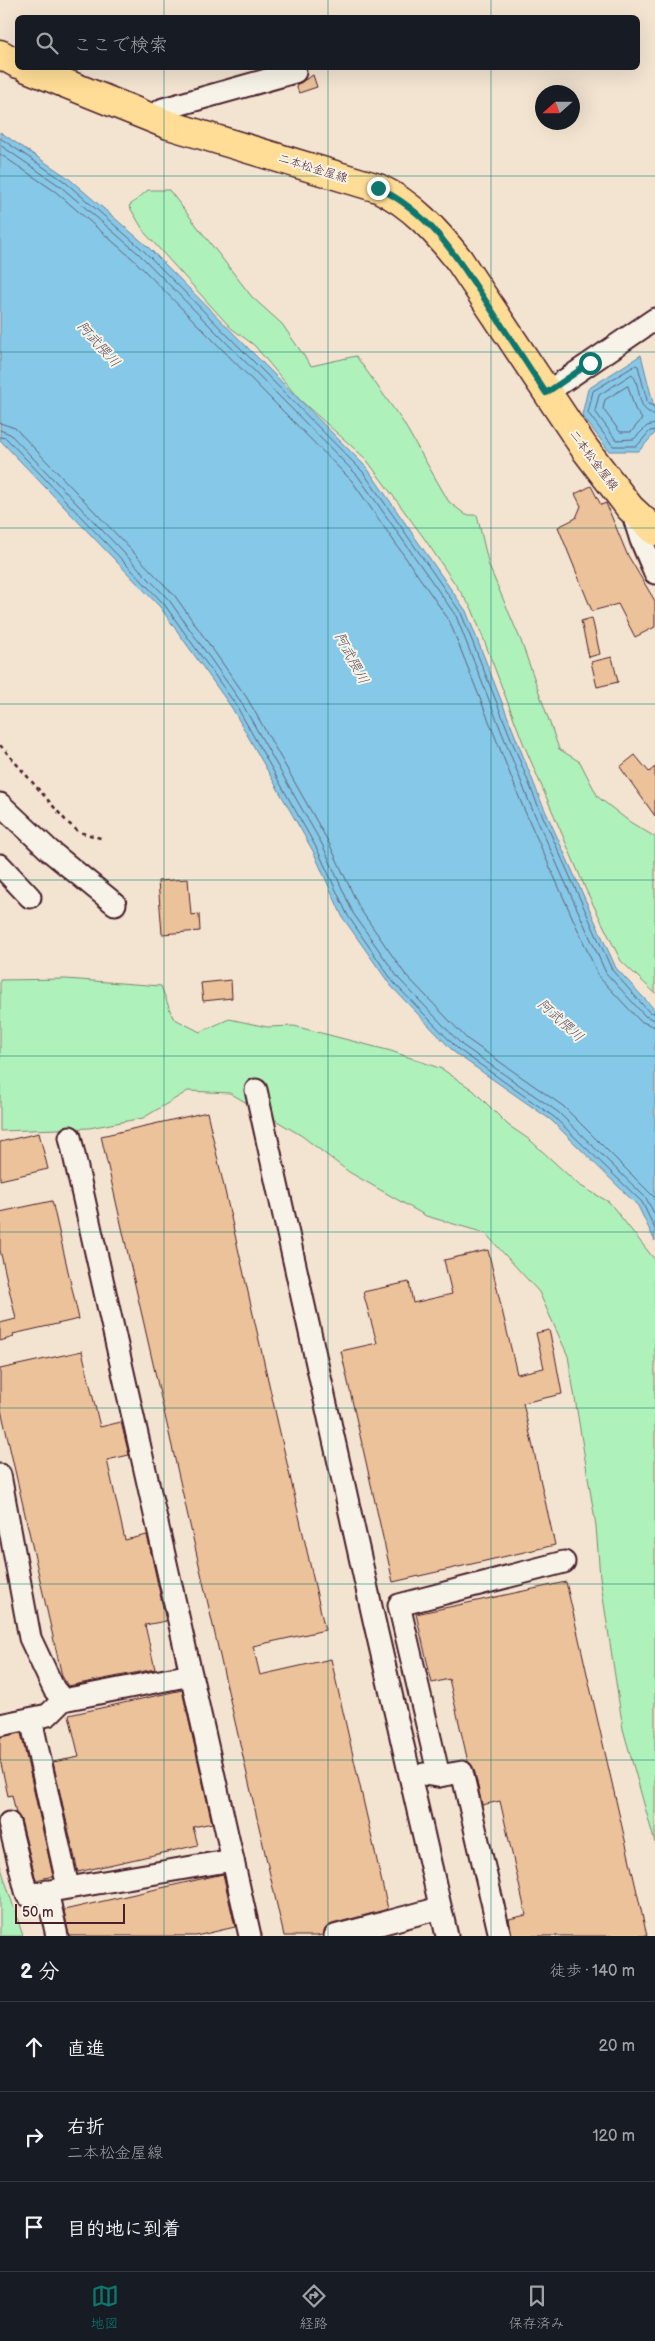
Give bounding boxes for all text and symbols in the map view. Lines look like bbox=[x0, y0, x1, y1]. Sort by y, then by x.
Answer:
search box bbox=[15, 15, 640, 70]
icon: search bbox=[33, 29, 61, 57]
text: ここで検索 bbox=[73, 34, 168, 57]
north arrow bbox=[535, 85, 580, 130]
street label: 二本松金屋線 bbox=[276, 151, 349, 186]
route end bbox=[367, 177, 390, 200]
water label: 阿武隈川 bbox=[74, 318, 124, 371]
route start bbox=[579, 352, 602, 375]
street label: 二本松金屋線 bbox=[566, 427, 621, 494]
water label: 阿武隈川 bbox=[331, 630, 372, 687]
water label: 阿武隈川 bbox=[534, 995, 587, 1045]
scale bar bbox=[15, 1901, 125, 1924]
text: 50 m bbox=[22, 1904, 54, 1921]
text: 2 分 bbox=[20, 1959, 59, 1984]
text: 徒歩 · 140 m bbox=[550, 1962, 635, 1981]
icon: ahead bbox=[20, 2033, 48, 2061]
text: 20 m bbox=[599, 2037, 635, 2056]
text: 直進 bbox=[67, 2038, 105, 2061]
text: 右折 bbox=[67, 2116, 105, 2139]
icon: right bbox=[20, 2123, 48, 2151]
text: 120 m bbox=[592, 2127, 635, 2146]
text: 二本松金屋線 bbox=[67, 2144, 163, 2163]
icon: arrive bbox=[20, 2213, 48, 2241]
text: 目的地に到着 bbox=[67, 2218, 181, 2241]
tab: 地図 bbox=[91, 2282, 119, 2332]
tab: 経路 bbox=[300, 2282, 328, 2332]
tab: 保存済み bbox=[509, 2282, 565, 2332]

